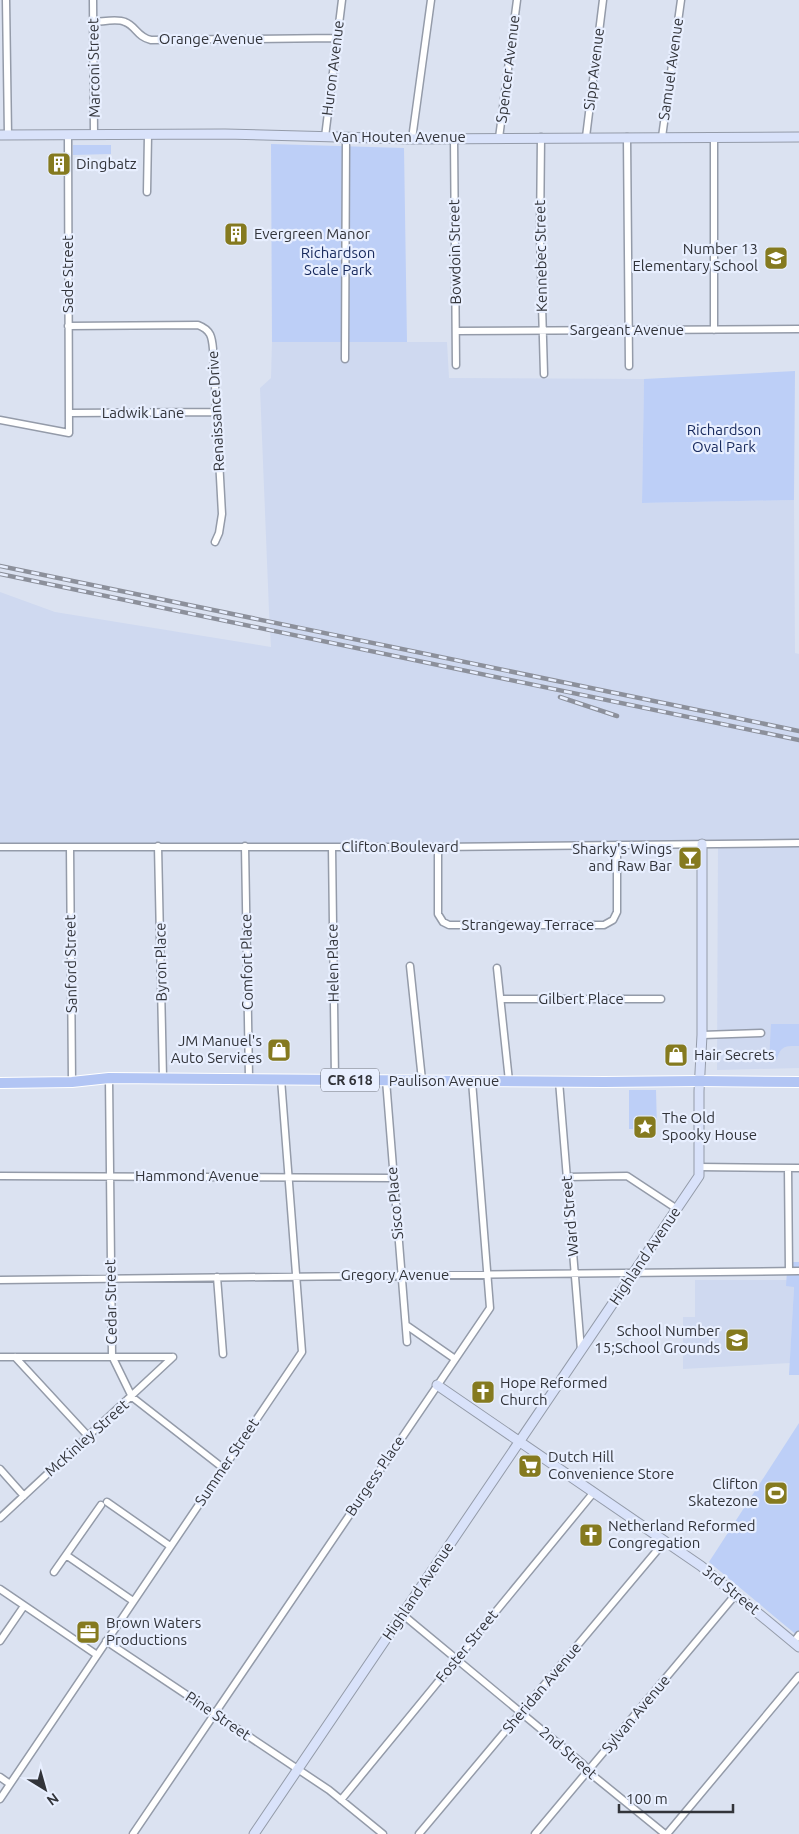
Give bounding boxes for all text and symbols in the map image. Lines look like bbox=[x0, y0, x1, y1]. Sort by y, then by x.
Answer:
street label: Spencer Avenue bbox=[492, 14, 523, 124]
street label: Samuel Avenue bbox=[655, 17, 686, 121]
street label: Marconi Street bbox=[84, 18, 103, 118]
street label: Huron Avenue bbox=[318, 19, 347, 117]
street label: Sipp Avenue bbox=[580, 27, 607, 111]
street label: Orange Avenue bbox=[159, 30, 263, 47]
street label: Van Houten Avenue bbox=[332, 128, 466, 145]
building icon: Dingbatz bbox=[46, 151, 72, 177]
place label: Dingbatz bbox=[76, 155, 137, 172]
street label: Bowdoin Street bbox=[445, 199, 464, 305]
street label: Kennebec Street bbox=[531, 200, 550, 312]
building icon: Evergreen Manor bbox=[223, 221, 249, 247]
place label: Evergreen Manor bbox=[254, 225, 370, 242]
street label: Sade Street bbox=[59, 235, 76, 313]
place label: Number 13 Elementary School bbox=[632, 240, 758, 274]
park label: Richardson Scale Park bbox=[301, 244, 375, 278]
school or university icon: Number 13 Elementary School bbox=[763, 245, 789, 271]
street label: Sargeant Avenue bbox=[570, 321, 684, 338]
street label: Renaissance Drive bbox=[204, 350, 227, 472]
street label: Ladwik Lane bbox=[102, 404, 184, 421]
park label: Richardson Oval Park bbox=[687, 421, 761, 455]
street label: Clifton Boulevard bbox=[341, 838, 459, 855]
place label: Sharky's Wings and Raw Bar bbox=[572, 840, 672, 874]
bar icon: Sharky's Wings and Raw Bar bbox=[677, 845, 703, 871]
street label: Comfort Place bbox=[237, 914, 256, 1010]
street label: Sanford Street bbox=[61, 915, 80, 1013]
street label: Strangeway Terrace bbox=[462, 916, 594, 933]
street label: Byron Place bbox=[151, 922, 170, 1002]
street label: Helen Place bbox=[323, 923, 342, 1003]
street label: Gilbert Place bbox=[538, 990, 624, 1007]
place label: JM Manuel's Auto Services bbox=[171, 1032, 262, 1066]
shop icon: JM Manuel's Auto Services bbox=[266, 1037, 292, 1063]
shop icon: Hair Secrets bbox=[663, 1042, 689, 1068]
place label: Hair Secrets bbox=[694, 1046, 774, 1063]
road number: CR 618 bbox=[321, 1068, 379, 1092]
street label: Paulison Avenue bbox=[389, 1072, 499, 1089]
place label: The Old Spooky House bbox=[662, 1109, 757, 1143]
place icon: The Old Spooky House bbox=[632, 1114, 658, 1140]
street label: Sisco Place bbox=[383, 1166, 406, 1240]
street label: Hammond Avenue bbox=[135, 1167, 259, 1184]
street label: Ward Street bbox=[557, 1175, 582, 1257]
street label: Highland Avenue bbox=[606, 1204, 684, 1308]
street label: Cedar Street bbox=[101, 1259, 120, 1345]
street label: Gregory Avenue bbox=[341, 1266, 449, 1283]
place label: School Number 15;School Grounds bbox=[594, 1322, 720, 1356]
school or university icon: School Number 15;School Grounds bbox=[724, 1327, 750, 1353]
place label: Hope Reformed Church bbox=[500, 1374, 607, 1408]
church icon: Hope Reformed Church bbox=[470, 1379, 496, 1405]
street label: McKinley Street bbox=[41, 1396, 132, 1480]
street label: Summer Street bbox=[191, 1415, 262, 1509]
street label: Burgess Place bbox=[342, 1432, 408, 1519]
place label: Dutch Hill Convenience Store bbox=[548, 1448, 674, 1482]
supermarket icon: Dutch Hill Convenience Store bbox=[517, 1453, 543, 1479]
place label: Clifton Skatezone bbox=[688, 1475, 758, 1509]
sports icon: Clifton Skatezone bbox=[763, 1480, 789, 1506]
place label: Netherland Reformed Congregation bbox=[608, 1517, 756, 1551]
church icon: Netherland Reformed Congregation bbox=[578, 1522, 604, 1548]
street label: Highland Avenue bbox=[379, 1539, 457, 1643]
street label: 3rd Street bbox=[699, 1562, 763, 1618]
street label: Foster Street bbox=[432, 1606, 501, 1685]
place label: Brown Waters Productions bbox=[106, 1614, 201, 1648]
office icon: Brown Waters Productions bbox=[75, 1619, 101, 1645]
street label: Sheridan Avenue bbox=[499, 1639, 584, 1736]
street label: Sylvan Avenue bbox=[598, 1671, 673, 1756]
street label: Pine Street bbox=[183, 1688, 254, 1744]
street label: 2nd Street bbox=[536, 1723, 601, 1782]
north arrow bbox=[20, 1764, 70, 1814]
scale bar bbox=[619, 1782, 733, 1814]
text: N bbox=[44, 1790, 62, 1809]
text: 100 m bbox=[626, 1790, 668, 1807]

